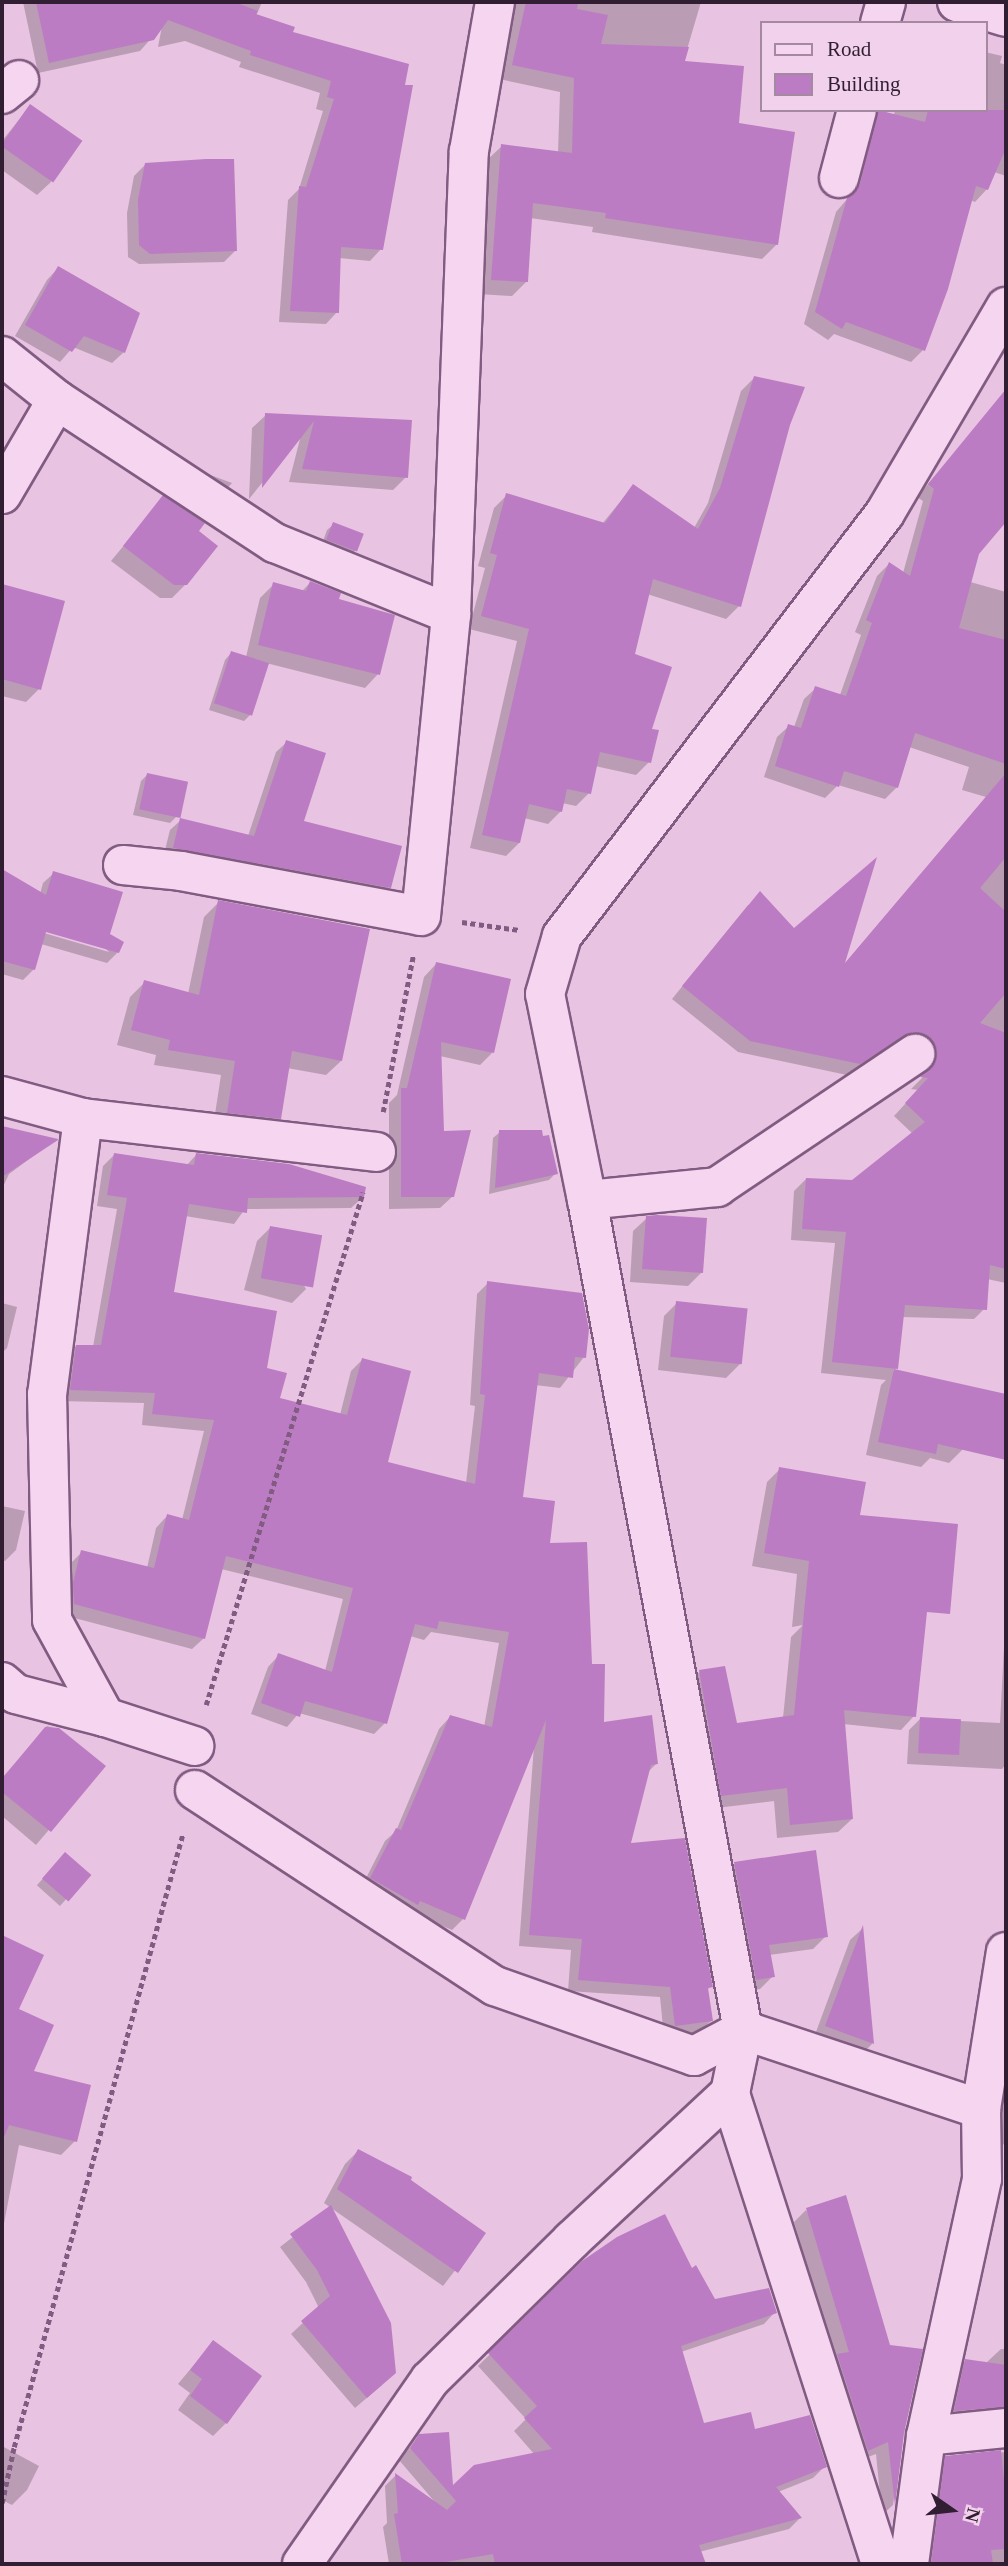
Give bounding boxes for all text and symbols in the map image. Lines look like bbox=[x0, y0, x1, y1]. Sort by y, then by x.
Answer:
legend bbox=[760, 21, 987, 112]
text: Road bbox=[827, 37, 871, 61]
text: Building bbox=[827, 72, 901, 96]
north arrow bbox=[917, 2475, 987, 2545]
text: N bbox=[961, 2506, 985, 2524]

